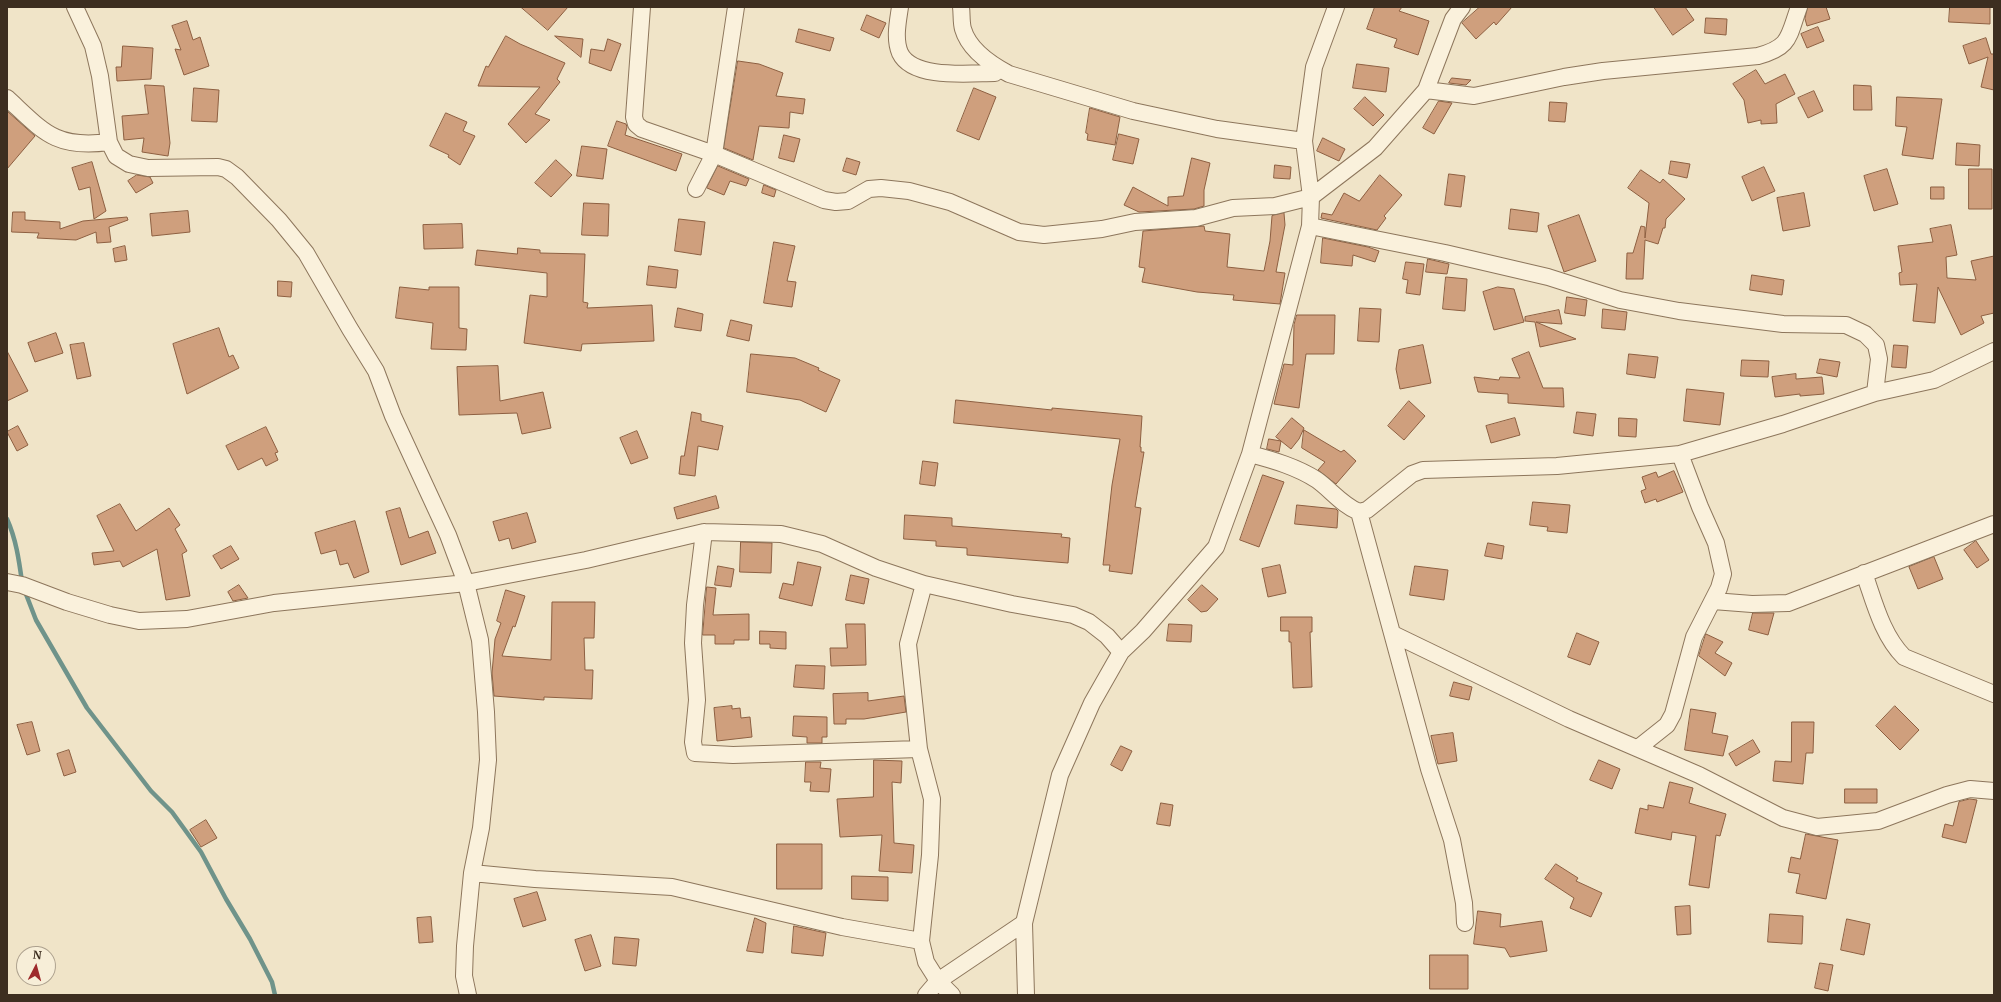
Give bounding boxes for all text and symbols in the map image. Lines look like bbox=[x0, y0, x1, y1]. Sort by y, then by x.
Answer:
north arrow bbox=[16, 946, 56, 986]
text: N bbox=[32, 948, 42, 962]

